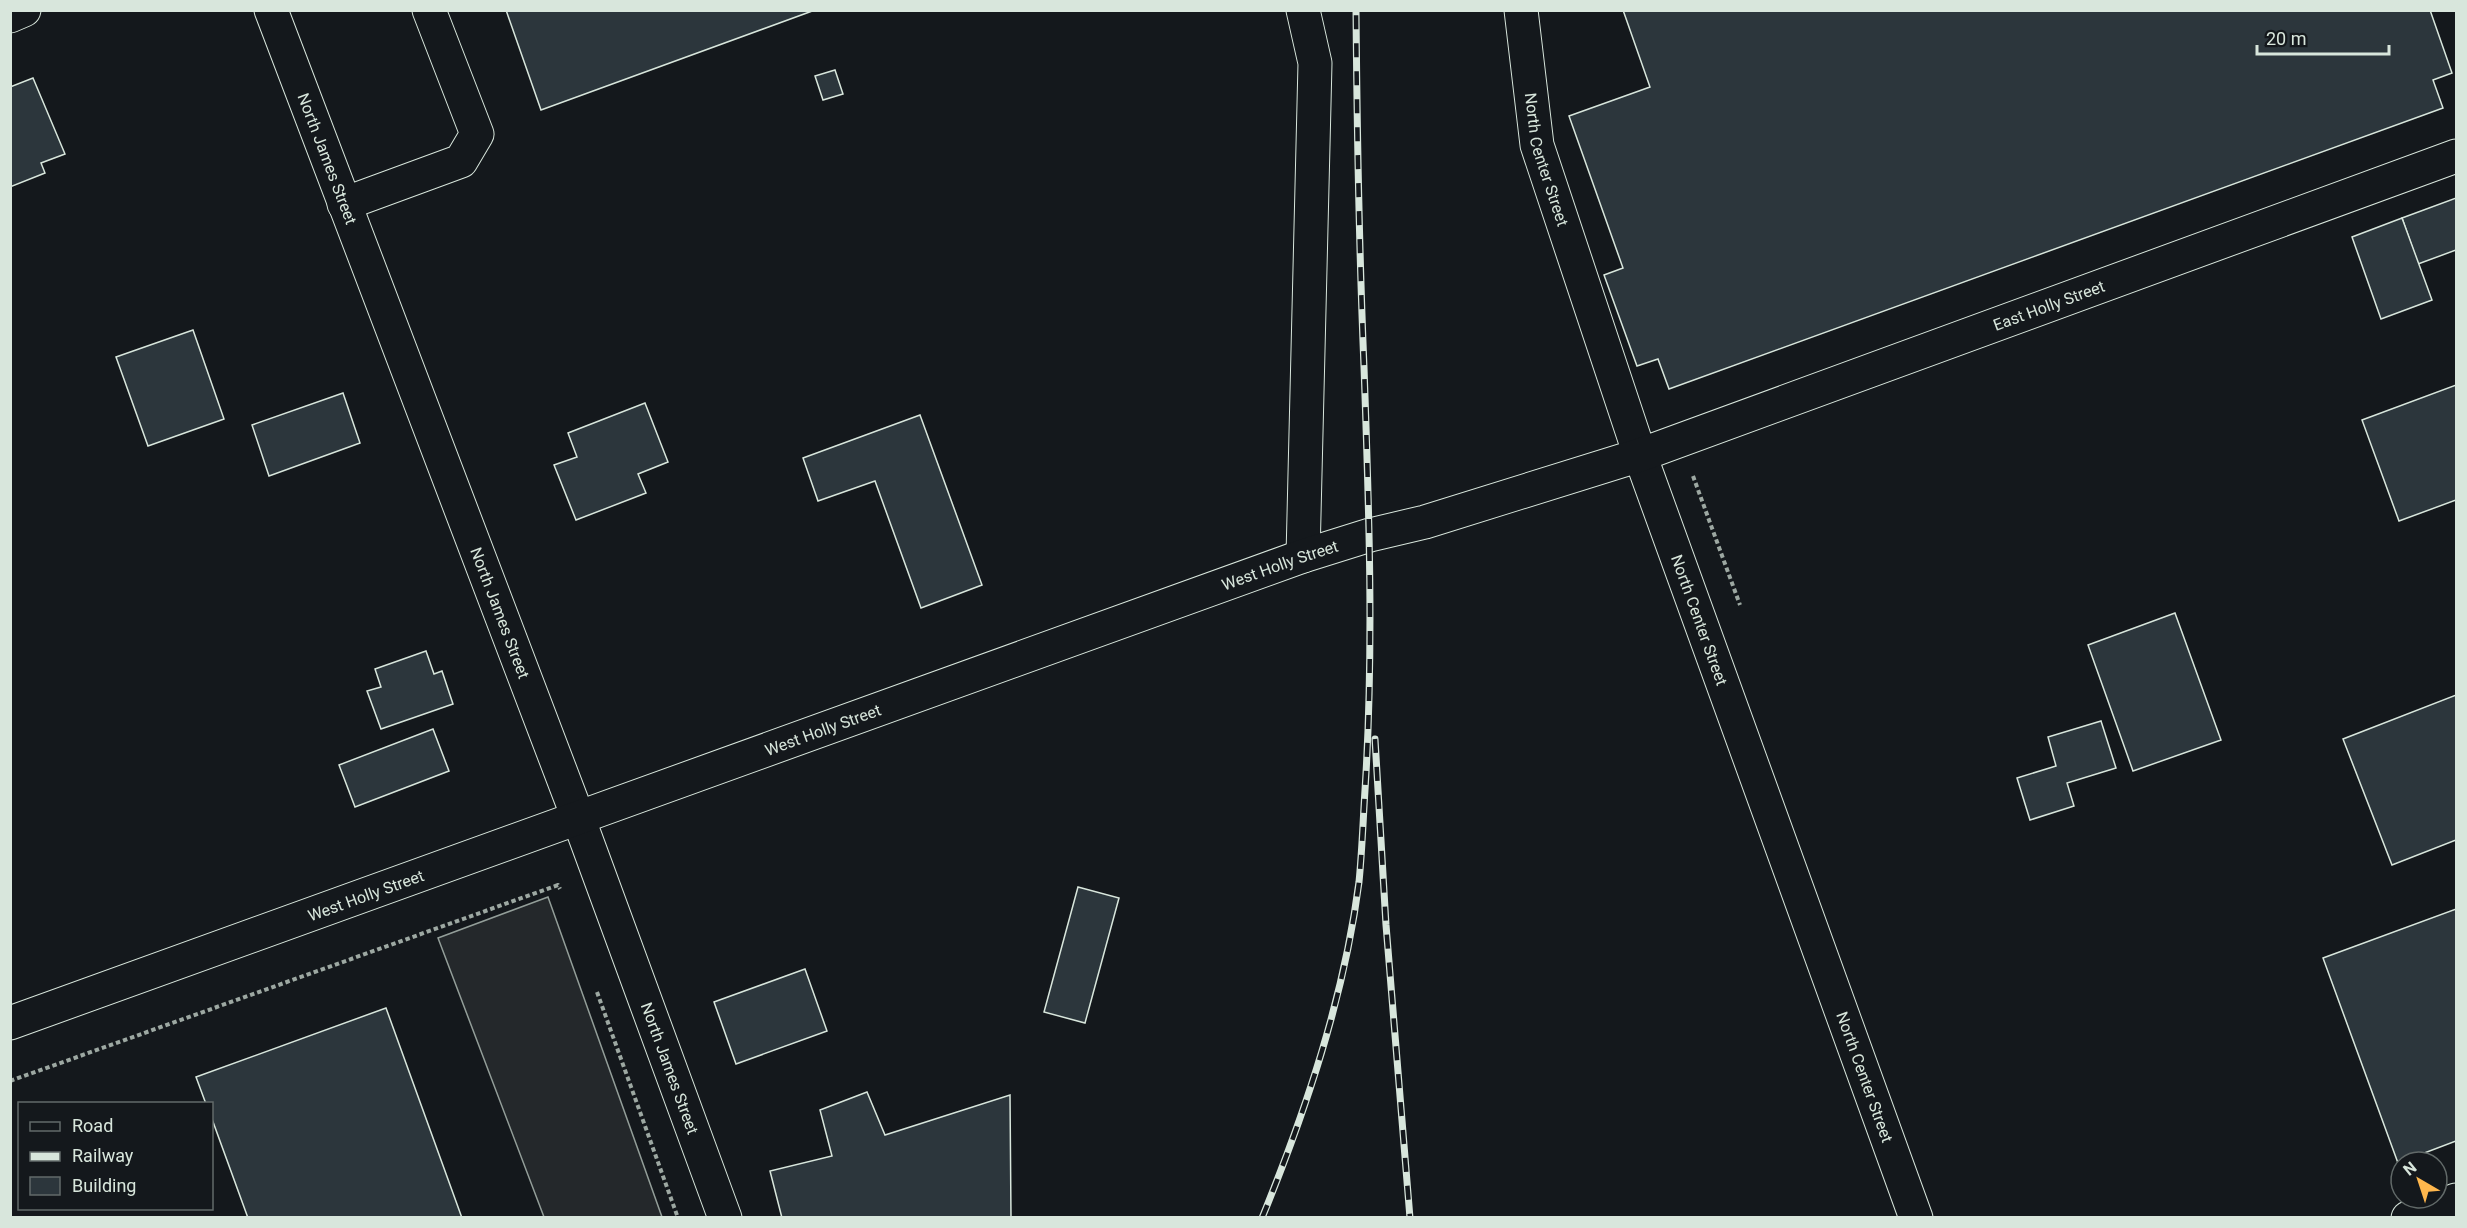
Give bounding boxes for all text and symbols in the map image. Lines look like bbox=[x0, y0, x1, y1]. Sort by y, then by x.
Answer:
scale bar bbox=[2257, 18, 2389, 56]
text: 20 m bbox=[2266, 28, 2306, 49]
street label: North James Street bbox=[294, 90, 361, 227]
street label: North Center Street bbox=[1521, 92, 1573, 228]
street label: East Holly Street bbox=[1990, 276, 2107, 334]
street label: West Holly Street bbox=[1219, 536, 1340, 594]
street label: North James Street bbox=[467, 545, 534, 681]
street label: North Center Street bbox=[1667, 552, 1732, 688]
street label: West Holly Street bbox=[762, 700, 883, 759]
street label: West Holly Street bbox=[305, 866, 426, 925]
street label: North James Street bbox=[637, 1000, 703, 1137]
street label: North Center Street bbox=[1833, 1009, 1897, 1145]
legend bbox=[18, 1102, 213, 1210]
text: Road bbox=[72, 1115, 113, 1136]
text: Railway bbox=[72, 1145, 134, 1166]
north arrow bbox=[2389, 1150, 2449, 1210]
text: N bbox=[2400, 1158, 2420, 1180]
text: Building bbox=[72, 1175, 136, 1196]

